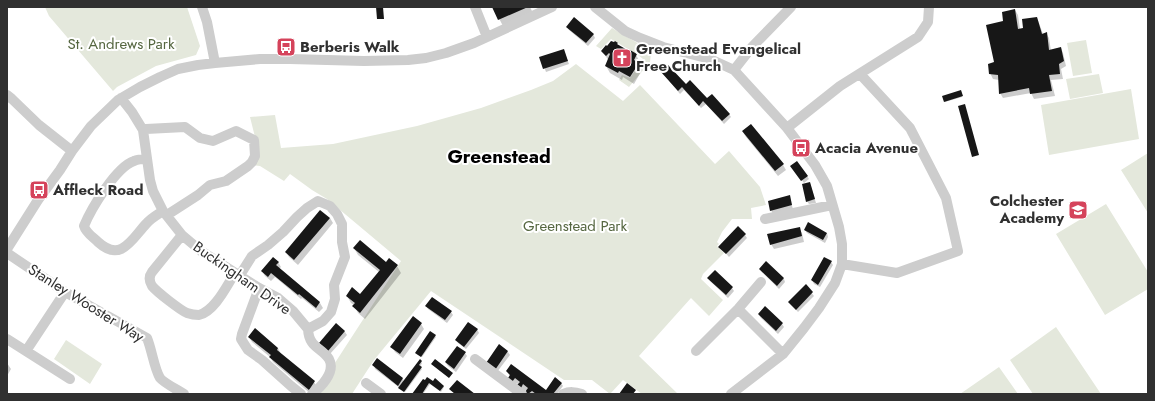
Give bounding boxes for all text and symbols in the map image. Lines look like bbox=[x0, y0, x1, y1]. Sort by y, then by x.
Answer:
park label: St. Andrews Park bbox=[67, 33, 175, 55]
bus stop icon: Berberis Walk bbox=[275, 36, 297, 58]
place label: Berberis Walk bbox=[300, 36, 400, 58]
place label: Greenstead Evangelical Free Church bbox=[636, 38, 801, 77]
church icon: Greenstead Evangelical Free Church bbox=[611, 47, 633, 69]
bus stop icon: Acacia Avenue bbox=[790, 137, 812, 159]
place label: Acacia Avenue bbox=[814, 137, 918, 159]
district label: Greenstead bbox=[447, 143, 551, 170]
bus stop icon: Affleck Road bbox=[28, 179, 50, 201]
place label: Affleck Road bbox=[52, 179, 143, 201]
place label: Colchester Academy bbox=[990, 190, 1065, 229]
school or university icon: Colchester Academy bbox=[1067, 199, 1089, 221]
park label: Greenstead Park bbox=[523, 215, 628, 237]
street label: Buckingham Drive bbox=[189, 236, 296, 320]
street label: Stanley Wooster Way bbox=[24, 258, 149, 348]

